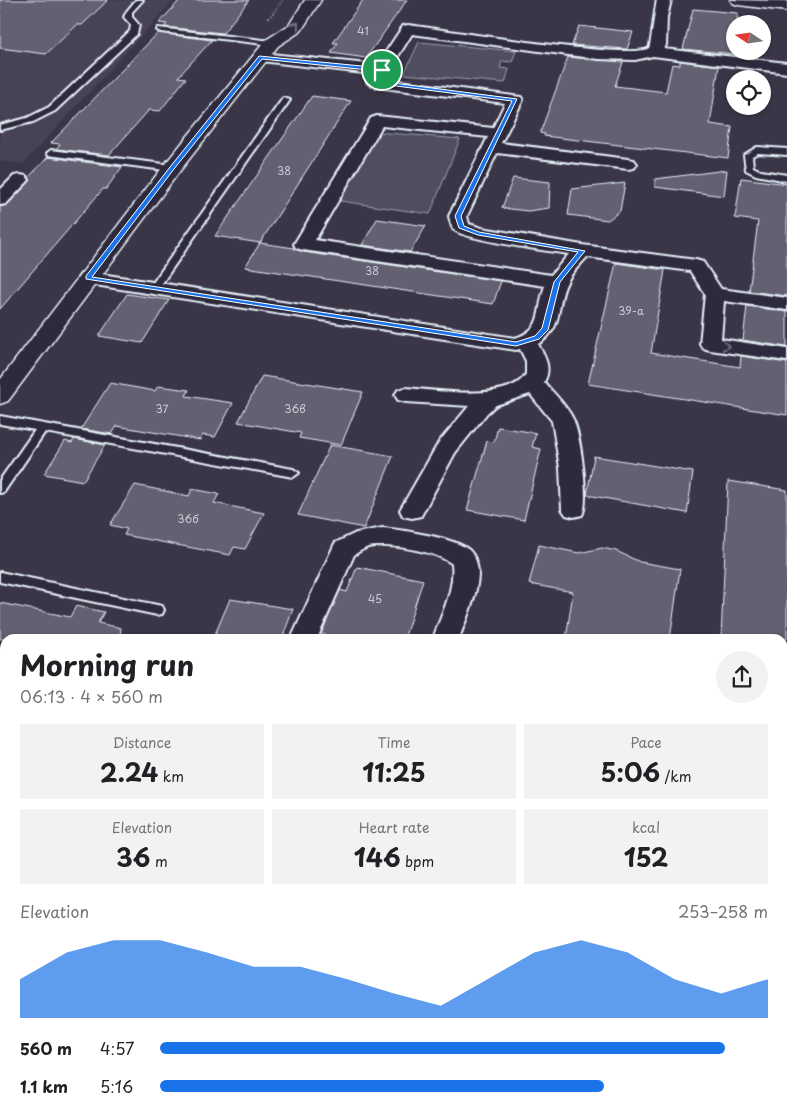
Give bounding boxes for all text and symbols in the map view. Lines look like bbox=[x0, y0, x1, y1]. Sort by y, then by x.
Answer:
north arrow bbox=[726, 15, 771, 60]
map controls bbox=[726, 15, 771, 115]
one-way arrow bbox=[290, 21, 299, 30]
house number: 41 bbox=[357, 22, 369, 39]
pin bbox=[361, 49, 403, 91]
icon: arrive bbox=[368, 56, 396, 84]
button: locate bbox=[726, 70, 771, 115]
house number: 38 bbox=[277, 162, 291, 179]
house number: 38 bbox=[365, 262, 379, 279]
house number: 39-а bbox=[618, 302, 644, 319]
one-way arrow bbox=[722, 340, 730, 351]
house number: 37 bbox=[156, 400, 169, 417]
house number: 36в bbox=[284, 400, 306, 417]
house number: 36б bbox=[177, 510, 199, 527]
house number: 45 bbox=[368, 590, 382, 607]
text: Morning run bbox=[20, 643, 194, 686]
button: share bbox=[716, 651, 768, 703]
text: 06:13 · 4 × 560 m bbox=[20, 684, 163, 708]
text: Distance bbox=[113, 732, 171, 753]
text: Time bbox=[377, 732, 411, 753]
text: Pace bbox=[630, 732, 662, 753]
text: 2.24 bbox=[100, 753, 158, 791]
text: 11:25 bbox=[362, 753, 426, 791]
text: 5:06 bbox=[601, 753, 660, 791]
text: km bbox=[158, 766, 184, 787]
text: /km bbox=[660, 766, 691, 787]
text: Elevation bbox=[112, 817, 172, 838]
text: Heart rate bbox=[359, 817, 429, 838]
text: kcal bbox=[632, 817, 660, 838]
text: 36 bbox=[116, 838, 150, 876]
text: 146 bbox=[354, 838, 401, 876]
text: 152 bbox=[624, 838, 668, 876]
text: m bbox=[150, 851, 168, 872]
text: bpm bbox=[401, 851, 434, 872]
text: Elevation bbox=[20, 899, 89, 923]
text: 253–258 m bbox=[678, 899, 768, 923]
text: 560 m bbox=[20, 1036, 72, 1060]
text: 4:57 bbox=[100, 1036, 134, 1060]
text: 1.1 km bbox=[20, 1074, 68, 1098]
text: 5:16 bbox=[100, 1074, 133, 1098]

